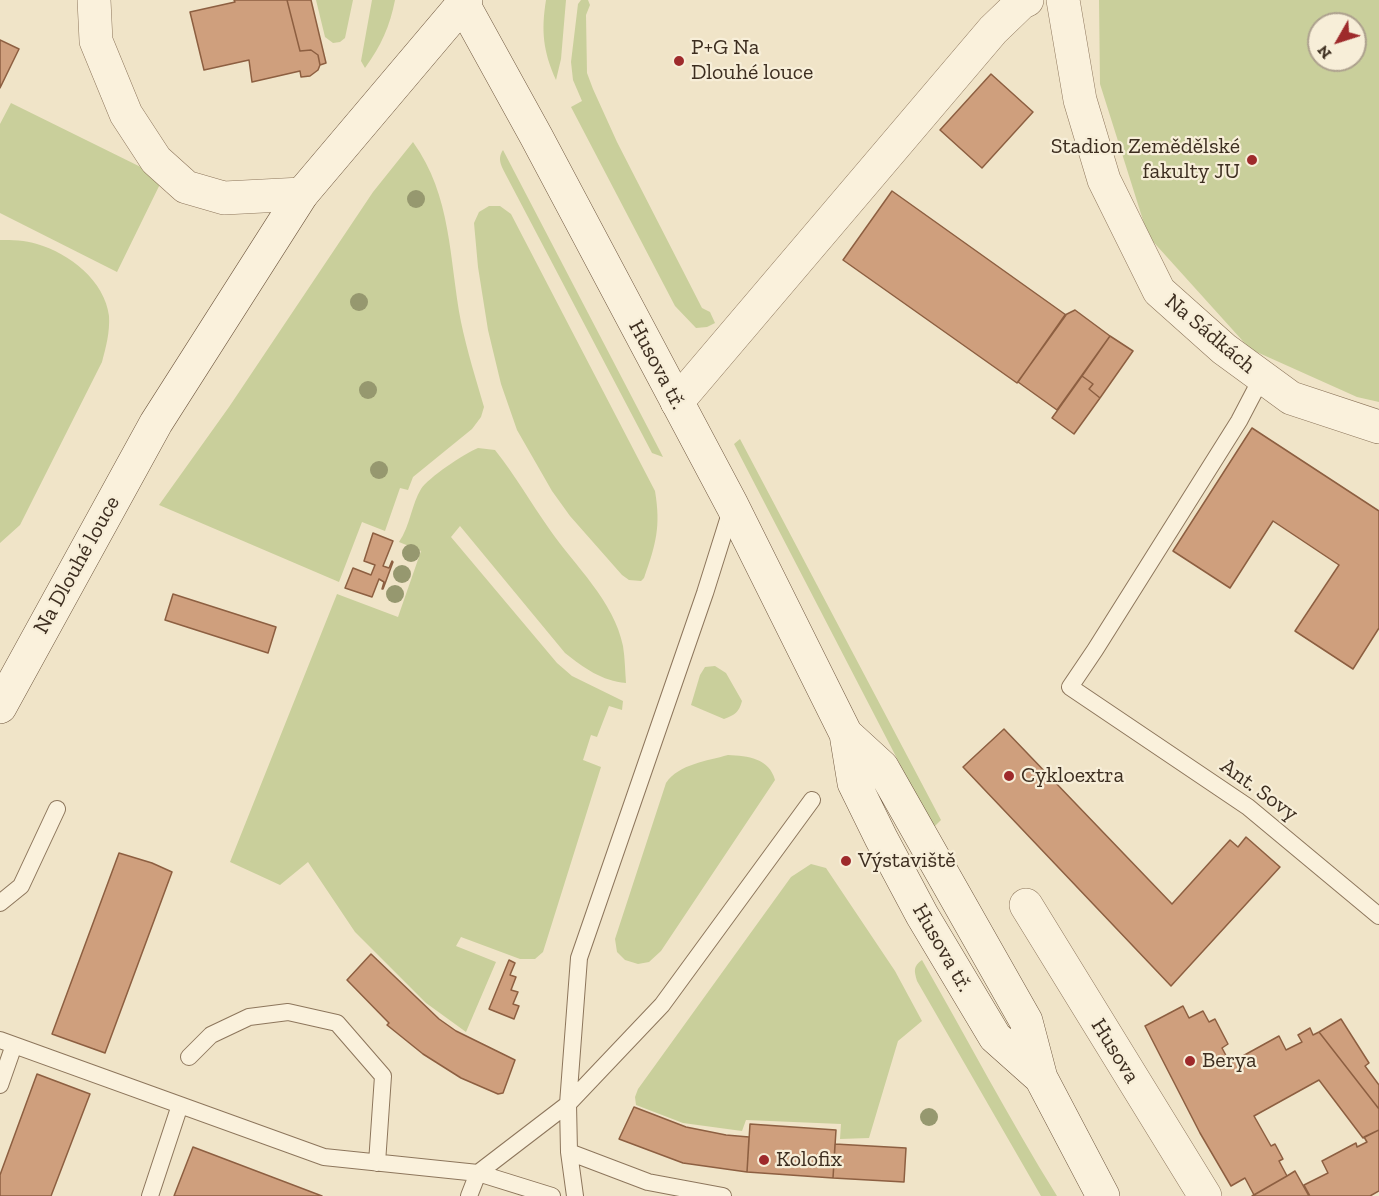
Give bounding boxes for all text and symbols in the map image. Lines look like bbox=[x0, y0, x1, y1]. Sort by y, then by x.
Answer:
north arrow bbox=[1307, 12, 1367, 72]
place label: P+G Na Dlouhé louce bbox=[691, 35, 813, 86]
text: N bbox=[1313, 42, 1335, 63]
marker: P+G Na Dlouhé louce bbox=[672, 54, 686, 68]
place label: Stadion Zemědělské fakulty JU bbox=[1051, 134, 1240, 186]
marker: Stadion Zemědělské fakulty JU bbox=[1245, 153, 1259, 167]
street label: Na Sádkách bbox=[1159, 288, 1261, 380]
street label: Husova tř. bbox=[623, 316, 691, 414]
street label: Na Dlouhé louce bbox=[28, 491, 126, 639]
street label: Ant. Sovy bbox=[1215, 753, 1303, 827]
place label: Cykloextra bbox=[1021, 763, 1124, 789]
marker: Cykloextra bbox=[1002, 769, 1016, 783]
place label: Výstaviště bbox=[858, 848, 956, 874]
marker: Výstaviště bbox=[839, 854, 853, 868]
street label: Husova tř. bbox=[906, 899, 978, 997]
street label: Husova bbox=[1085, 1014, 1145, 1088]
place label: Berya bbox=[1202, 1048, 1257, 1074]
marker: Berya bbox=[1183, 1054, 1197, 1068]
place label: Kolofix bbox=[776, 1147, 842, 1173]
marker: Kolofix bbox=[757, 1153, 771, 1167]

